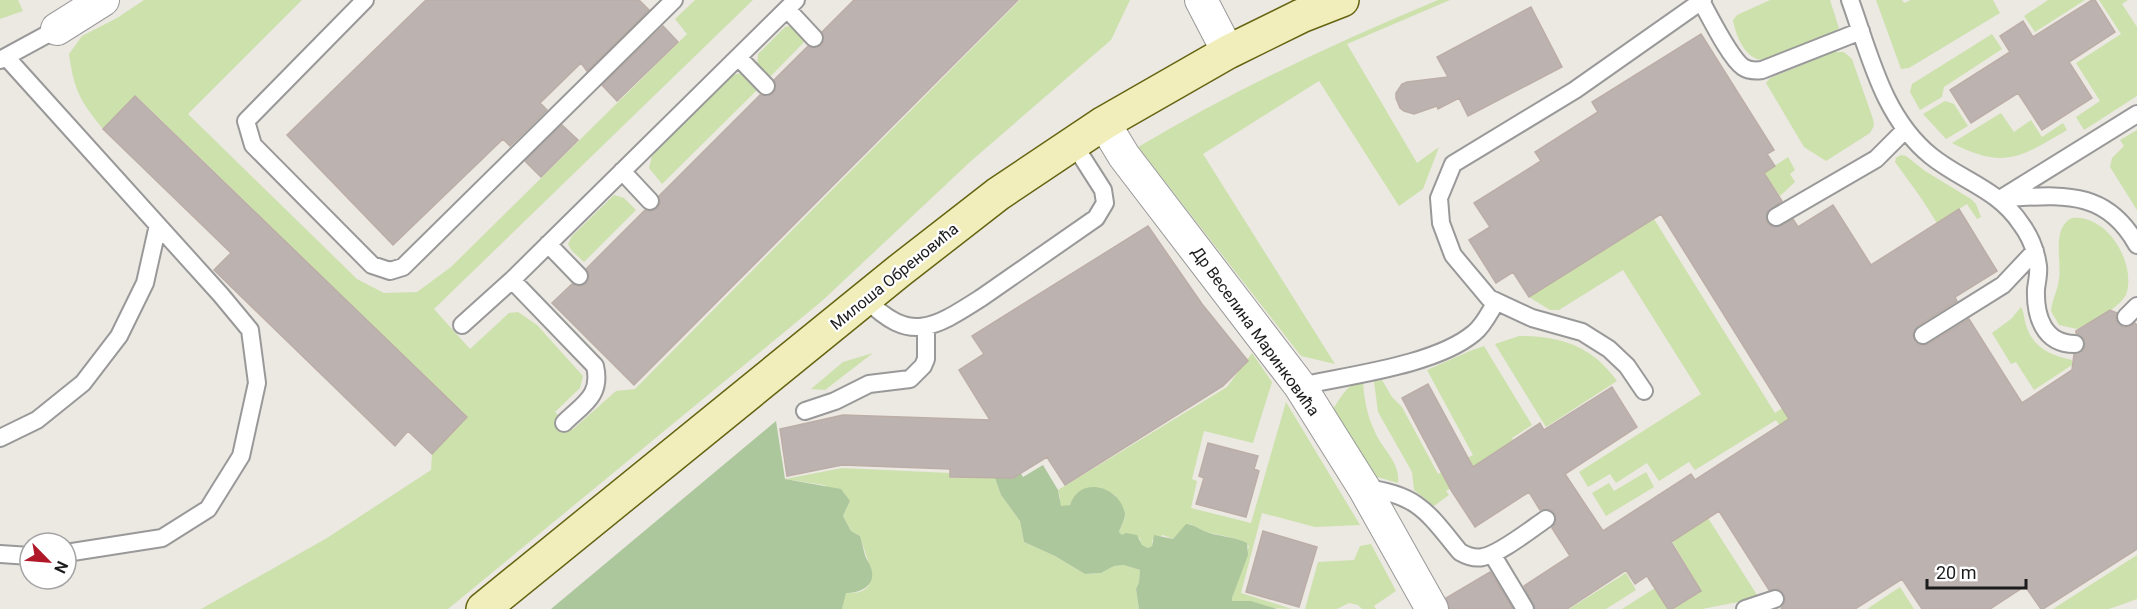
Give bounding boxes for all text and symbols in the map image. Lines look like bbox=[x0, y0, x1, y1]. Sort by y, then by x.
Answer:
street label: Милоша Обреновића bbox=[827, 219, 962, 334]
street label: Др Веселина Маринковића bbox=[1188, 243, 1323, 420]
north arrow bbox=[18, 531, 78, 591]
scale bar bbox=[1927, 552, 2026, 590]
text: N bbox=[50, 558, 72, 576]
text: 20 m bbox=[1936, 562, 1976, 583]

